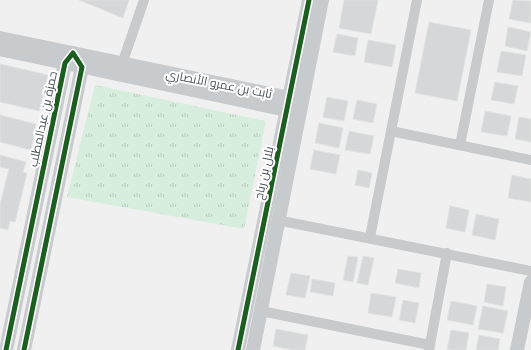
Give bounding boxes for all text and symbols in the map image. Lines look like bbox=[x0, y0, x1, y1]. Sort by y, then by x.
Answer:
street label: ثابت بن عمرو الأنصاري bbox=[164, 65, 274, 104]
street label: حمزة بن عبدالمطلب bbox=[24, 70, 61, 168]
street label: بلال بن رباح bbox=[250, 145, 277, 201]

